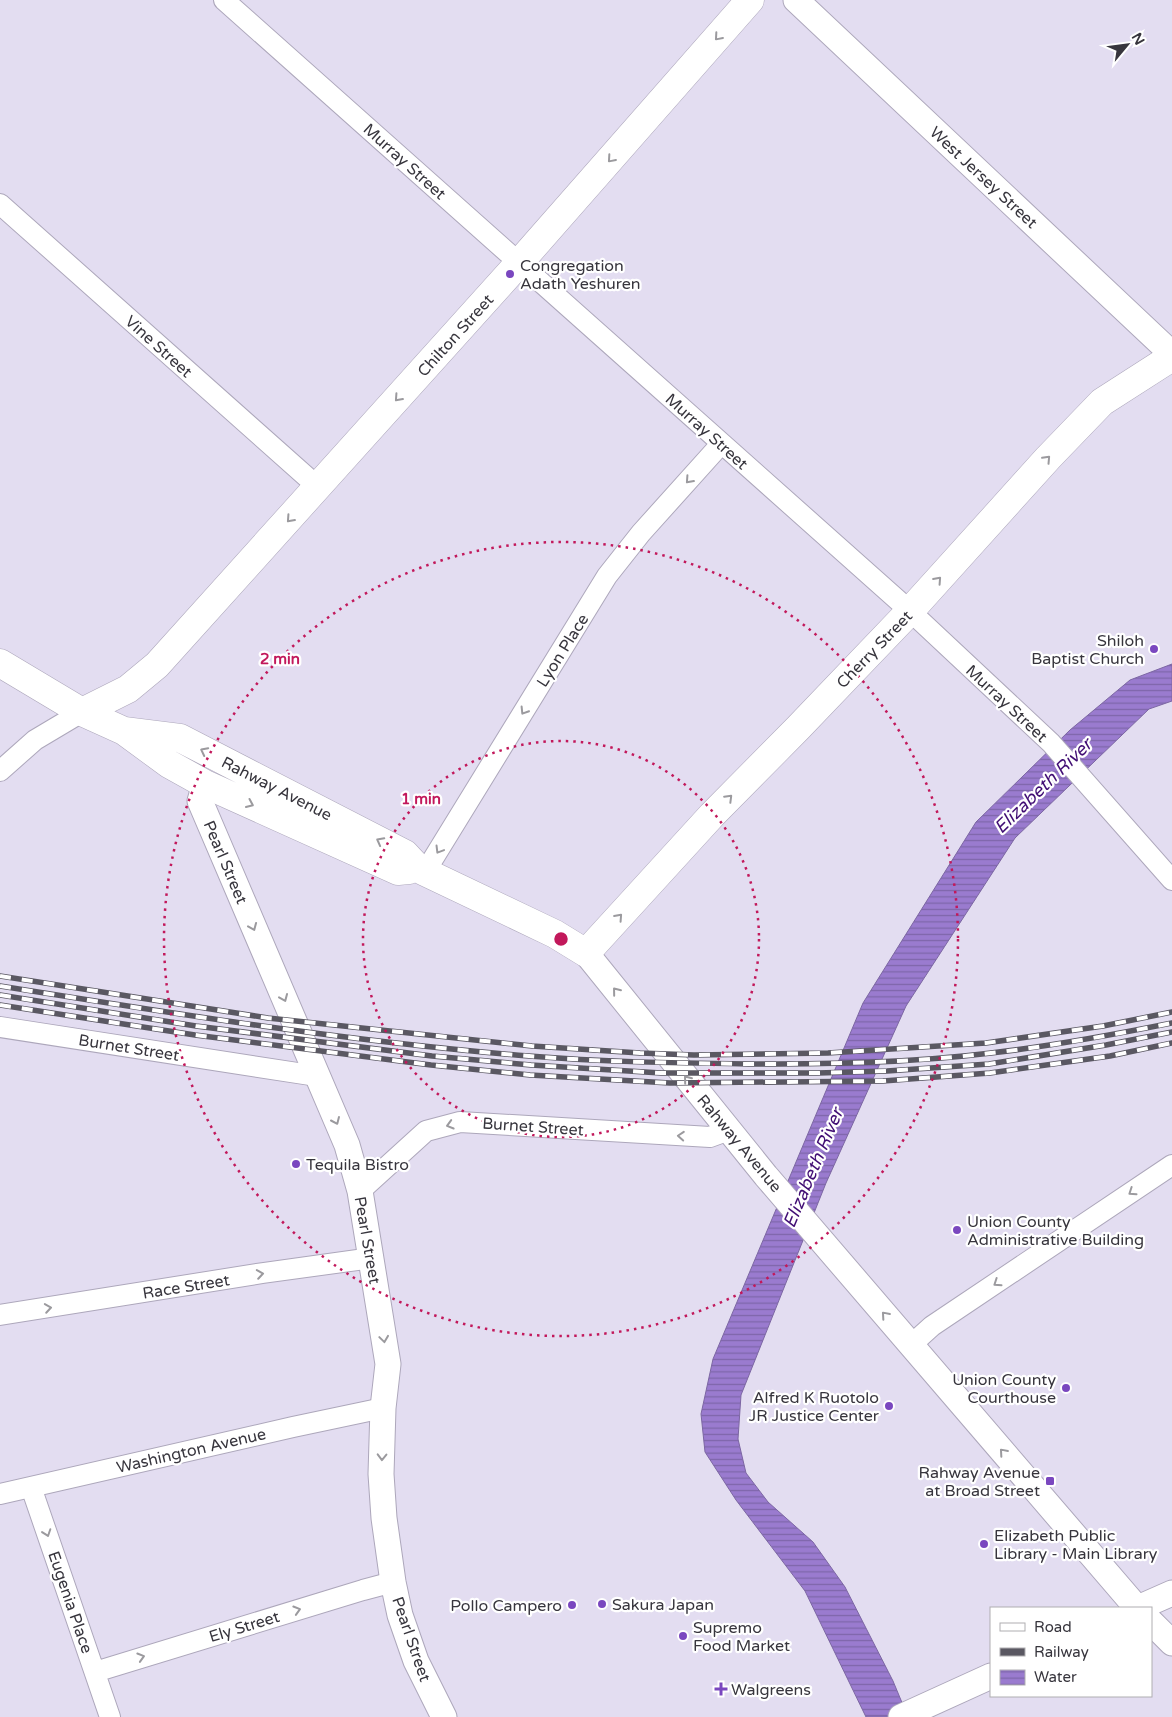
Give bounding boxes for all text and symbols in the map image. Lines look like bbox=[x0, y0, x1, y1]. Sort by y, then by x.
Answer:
north arrow bbox=[1102, 20, 1152, 70]
text: N bbox=[1128, 30, 1148, 48]
one-way arrow bbox=[715, 31, 724, 40]
street label: Murray Street bbox=[359, 119, 450, 204]
street label: West Jersey Street bbox=[925, 123, 1041, 233]
one-way arrow bbox=[608, 153, 617, 162]
place label: Congregation Adath Yeshuren bbox=[520, 256, 641, 294]
marker: Congregation Adath Yeshuren bbox=[504, 268, 516, 280]
street label: Chilton Street bbox=[413, 290, 498, 381]
street label: Vine Street bbox=[121, 311, 196, 382]
street label: Murray Street bbox=[661, 389, 752, 474]
one-way arrow bbox=[395, 392, 404, 401]
one-way arrow bbox=[1041, 456, 1050, 465]
one-way arrow bbox=[686, 475, 695, 484]
one-way arrow bbox=[286, 513, 295, 522]
one-way arrow bbox=[932, 576, 941, 585]
street label: Cherry Street bbox=[833, 607, 917, 693]
street label: Lyon Place bbox=[533, 610, 593, 691]
place label: Shiloh Baptist Church bbox=[1031, 631, 1144, 669]
marker: Shiloh Baptist Church bbox=[1148, 643, 1160, 655]
text: 2 min bbox=[260, 650, 300, 668]
street label: Murray Street bbox=[961, 661, 1051, 747]
one-way arrow bbox=[520, 706, 530, 715]
water label: Elizabeth River bbox=[990, 732, 1098, 838]
one-way arrow bbox=[200, 746, 209, 757]
street label: Rahway Avenue bbox=[218, 752, 335, 825]
text: 1 min bbox=[401, 790, 441, 808]
one-way arrow bbox=[723, 795, 732, 804]
one-way arrow bbox=[245, 797, 254, 808]
street label: Pearl Street bbox=[199, 818, 252, 907]
one-way arrow bbox=[376, 837, 385, 847]
one-way arrow bbox=[435, 844, 445, 853]
one-way arrow bbox=[613, 914, 622, 923]
one-way arrow bbox=[247, 922, 258, 931]
centre of rings bbox=[552, 930, 570, 948]
one-way arrow bbox=[614, 988, 622, 997]
one-way arrow bbox=[277, 993, 288, 1002]
street label: Burnet Street bbox=[77, 1030, 181, 1066]
one-way arrow bbox=[684, 1076, 692, 1085]
street label: Rahway Avenue bbox=[693, 1091, 786, 1197]
water label: Elizabeth River bbox=[778, 1103, 849, 1231]
street label: Burnet Street bbox=[482, 1113, 584, 1141]
one-way arrow bbox=[330, 1116, 341, 1125]
one-way arrow bbox=[446, 1119, 454, 1129]
one-way arrow bbox=[677, 1130, 685, 1141]
place label: Tequila Bistro bbox=[306, 1155, 409, 1175]
marker: Tequila Bistro bbox=[290, 1158, 302, 1170]
one-way arrow bbox=[1128, 1186, 1137, 1195]
street label: Pearl Street bbox=[349, 1195, 385, 1286]
place label: Union County Administrative Building bbox=[967, 1212, 1144, 1250]
marker: Union County Administrative Building bbox=[951, 1224, 963, 1236]
one-way arrow bbox=[256, 1269, 265, 1279]
street label: Race Street bbox=[141, 1270, 231, 1304]
one-way arrow bbox=[993, 1277, 1002, 1286]
one-way arrow bbox=[44, 1303, 53, 1313]
one-way arrow bbox=[883, 1312, 891, 1321]
one-way arrow bbox=[378, 1335, 389, 1343]
place label: Union County Courthouse bbox=[952, 1370, 1056, 1408]
marker: Union County Courthouse bbox=[1060, 1382, 1072, 1394]
place label: Alfred K Ruotolo JR Justice Center bbox=[749, 1388, 880, 1426]
marker: Alfred K Ruotolo JR Justice Center bbox=[883, 1400, 895, 1412]
street label: Washington Avenue bbox=[115, 1424, 268, 1478]
one-way arrow bbox=[999, 1448, 1008, 1457]
one-way arrow bbox=[376, 1453, 387, 1461]
place label: Rahway Avenue at Broad Street bbox=[919, 1463, 1040, 1501]
marker: Rahway Avenue at Broad Street bbox=[1044, 1475, 1056, 1487]
place label: Elizabeth Public Library - Main Library bbox=[994, 1526, 1158, 1564]
one-way arrow bbox=[41, 1529, 51, 1537]
marker: Elizabeth Public Library - Main Library bbox=[978, 1538, 990, 1550]
street label: Eugenia Place bbox=[43, 1549, 97, 1656]
street label: Pearl Street bbox=[387, 1594, 435, 1684]
place label: Sakura Japan bbox=[612, 1595, 714, 1615]
place label: Pollo Campero bbox=[450, 1596, 562, 1616]
marker: Sakura Japan bbox=[596, 1598, 608, 1610]
marker: Pollo Campero bbox=[566, 1599, 578, 1611]
one-way arrow bbox=[292, 1606, 300, 1616]
street label: Ely Street bbox=[207, 1607, 282, 1647]
legend bbox=[990, 1607, 1152, 1697]
place label: Supremo Food Market bbox=[693, 1618, 790, 1656]
text: Road bbox=[1034, 1618, 1072, 1636]
marker: Supremo Food Market bbox=[677, 1630, 689, 1642]
text: Railway bbox=[1034, 1643, 1089, 1661]
one-way arrow bbox=[137, 1653, 145, 1663]
text: Water bbox=[1034, 1668, 1077, 1686]
place label: Walgreens bbox=[731, 1680, 811, 1700]
marker: Walgreens bbox=[715, 1683, 727, 1695]

